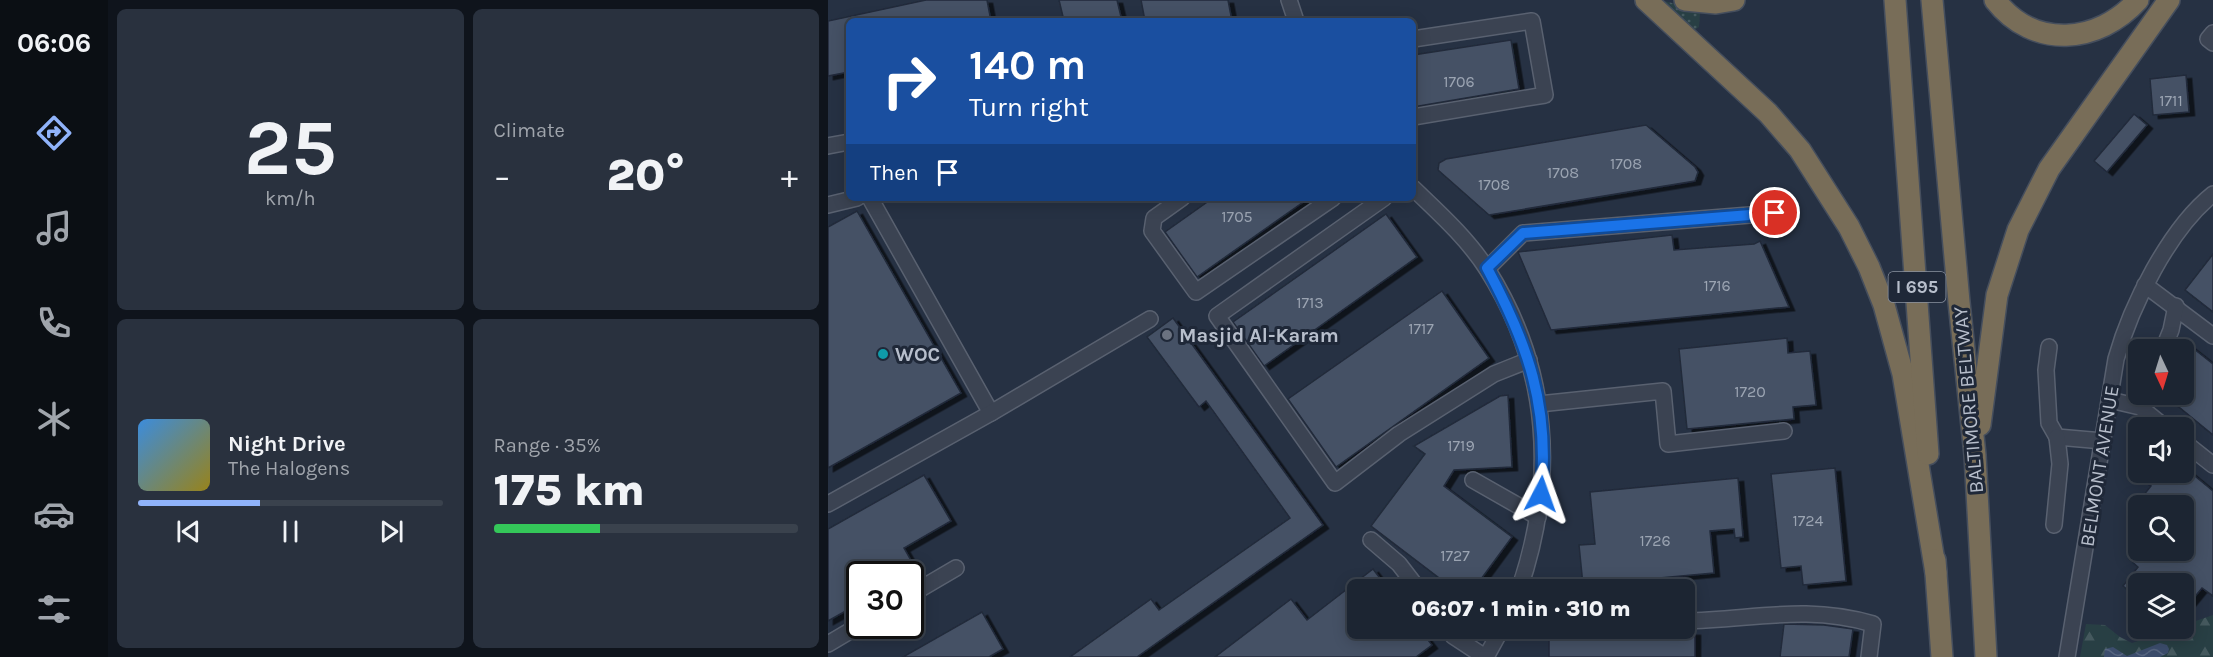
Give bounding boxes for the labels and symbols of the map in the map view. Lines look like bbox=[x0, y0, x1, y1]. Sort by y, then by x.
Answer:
house number: 1706 bbox=[1443, 72, 1475, 91]
house number: 1711 bbox=[2159, 91, 2183, 110]
house number: 1708 bbox=[1610, 154, 1642, 173]
house number: 1708 bbox=[1547, 163, 1579, 182]
house number: 1708 bbox=[1478, 175, 1510, 194]
pin bbox=[1749, 187, 1800, 238]
house number: 1705 bbox=[1221, 207, 1253, 226]
road number: I 695 bbox=[1888, 272, 1946, 302]
house number: 1716 bbox=[1703, 276, 1731, 295]
house number: 1713 bbox=[1296, 293, 1324, 312]
street label: BALTIMORE BELTWAY bbox=[1949, 306, 1988, 494]
house number: 1717 bbox=[1408, 319, 1434, 338]
place label: Masjid Al-Karam bbox=[1179, 324, 1339, 347]
marker: Masjid Al-Karam bbox=[1160, 328, 1174, 342]
north arrow bbox=[2128, 339, 2194, 405]
place label: WOC bbox=[895, 343, 940, 366]
marker: WOC bbox=[876, 347, 890, 361]
house number: 1720 bbox=[1734, 382, 1766, 401]
street label: BELMONT AVENUE bbox=[2075, 384, 2124, 548]
house number: 1719 bbox=[1447, 436, 1475, 455]
position arrow bbox=[1509, 462, 1573, 526]
house number: 1724 bbox=[1792, 511, 1824, 530]
house number: 1726 bbox=[1639, 531, 1671, 550]
house number: 1727 bbox=[1440, 546, 1470, 565]
speed limit sign: 30 bbox=[846, 561, 924, 639]

